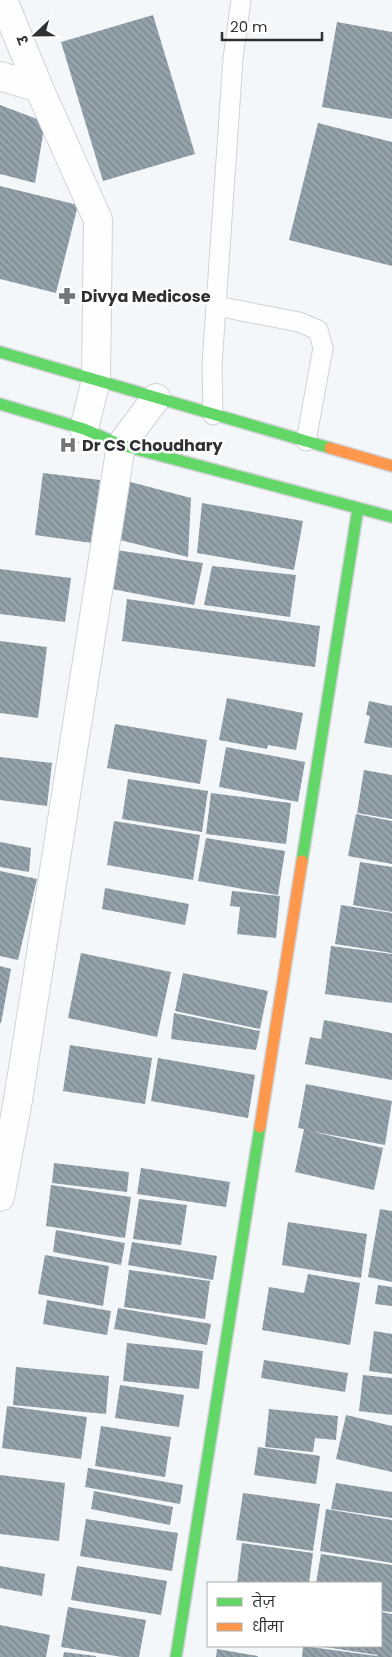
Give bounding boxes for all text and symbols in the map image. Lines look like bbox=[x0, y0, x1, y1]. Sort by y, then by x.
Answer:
north arrow bbox=[10, 10, 60, 60]
scale bar bbox=[222, 10, 322, 42]
text: 20 m bbox=[230, 16, 268, 37]
text: उ bbox=[12, 31, 34, 48]
place label: Divya Medicose bbox=[81, 285, 211, 308]
pharmacy icon: Divya Medicose bbox=[57, 286, 77, 306]
place label: Dr CS Choudhary bbox=[82, 434, 224, 457]
hospital icon: Dr CS Choudhary bbox=[58, 435, 78, 455]
legend bbox=[207, 1582, 382, 1647]
text: तेज़ bbox=[251, 1591, 275, 1612]
text: धीमा bbox=[252, 1616, 284, 1637]

